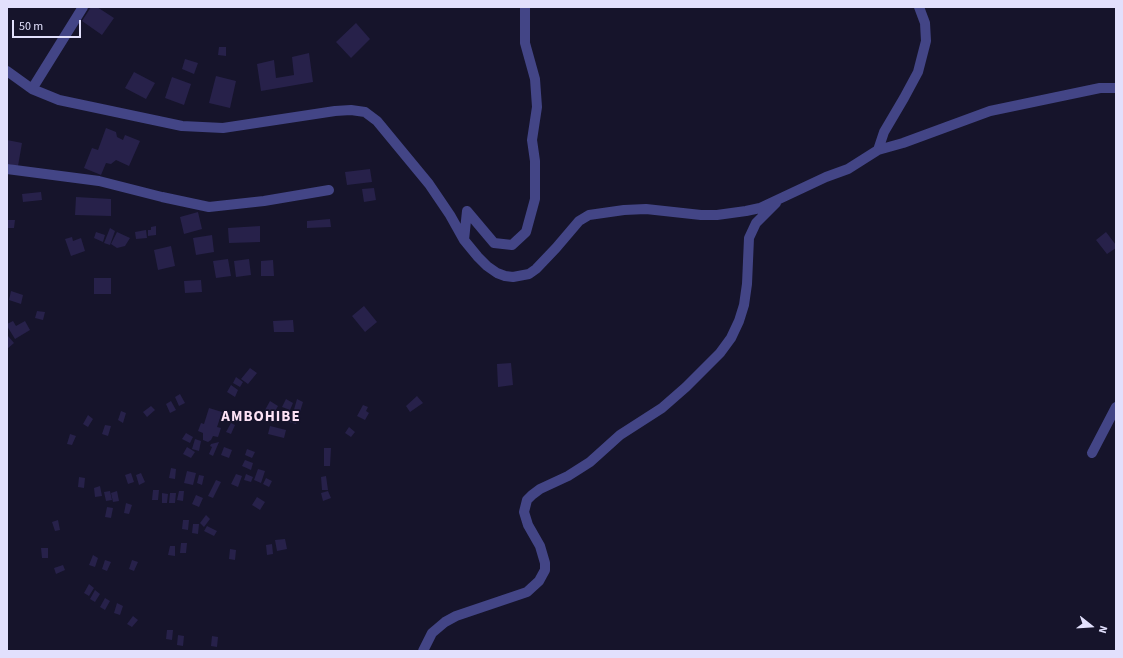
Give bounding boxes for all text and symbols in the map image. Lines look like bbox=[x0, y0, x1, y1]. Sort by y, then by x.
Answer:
scale bar bbox=[14, 12, 83, 38]
text: 50 m bbox=[19, 18, 43, 35]
district label: AMBOHIBE bbox=[221, 409, 301, 427]
north arrow bbox=[1071, 606, 1111, 646]
text: N bbox=[1095, 624, 1111, 635]

